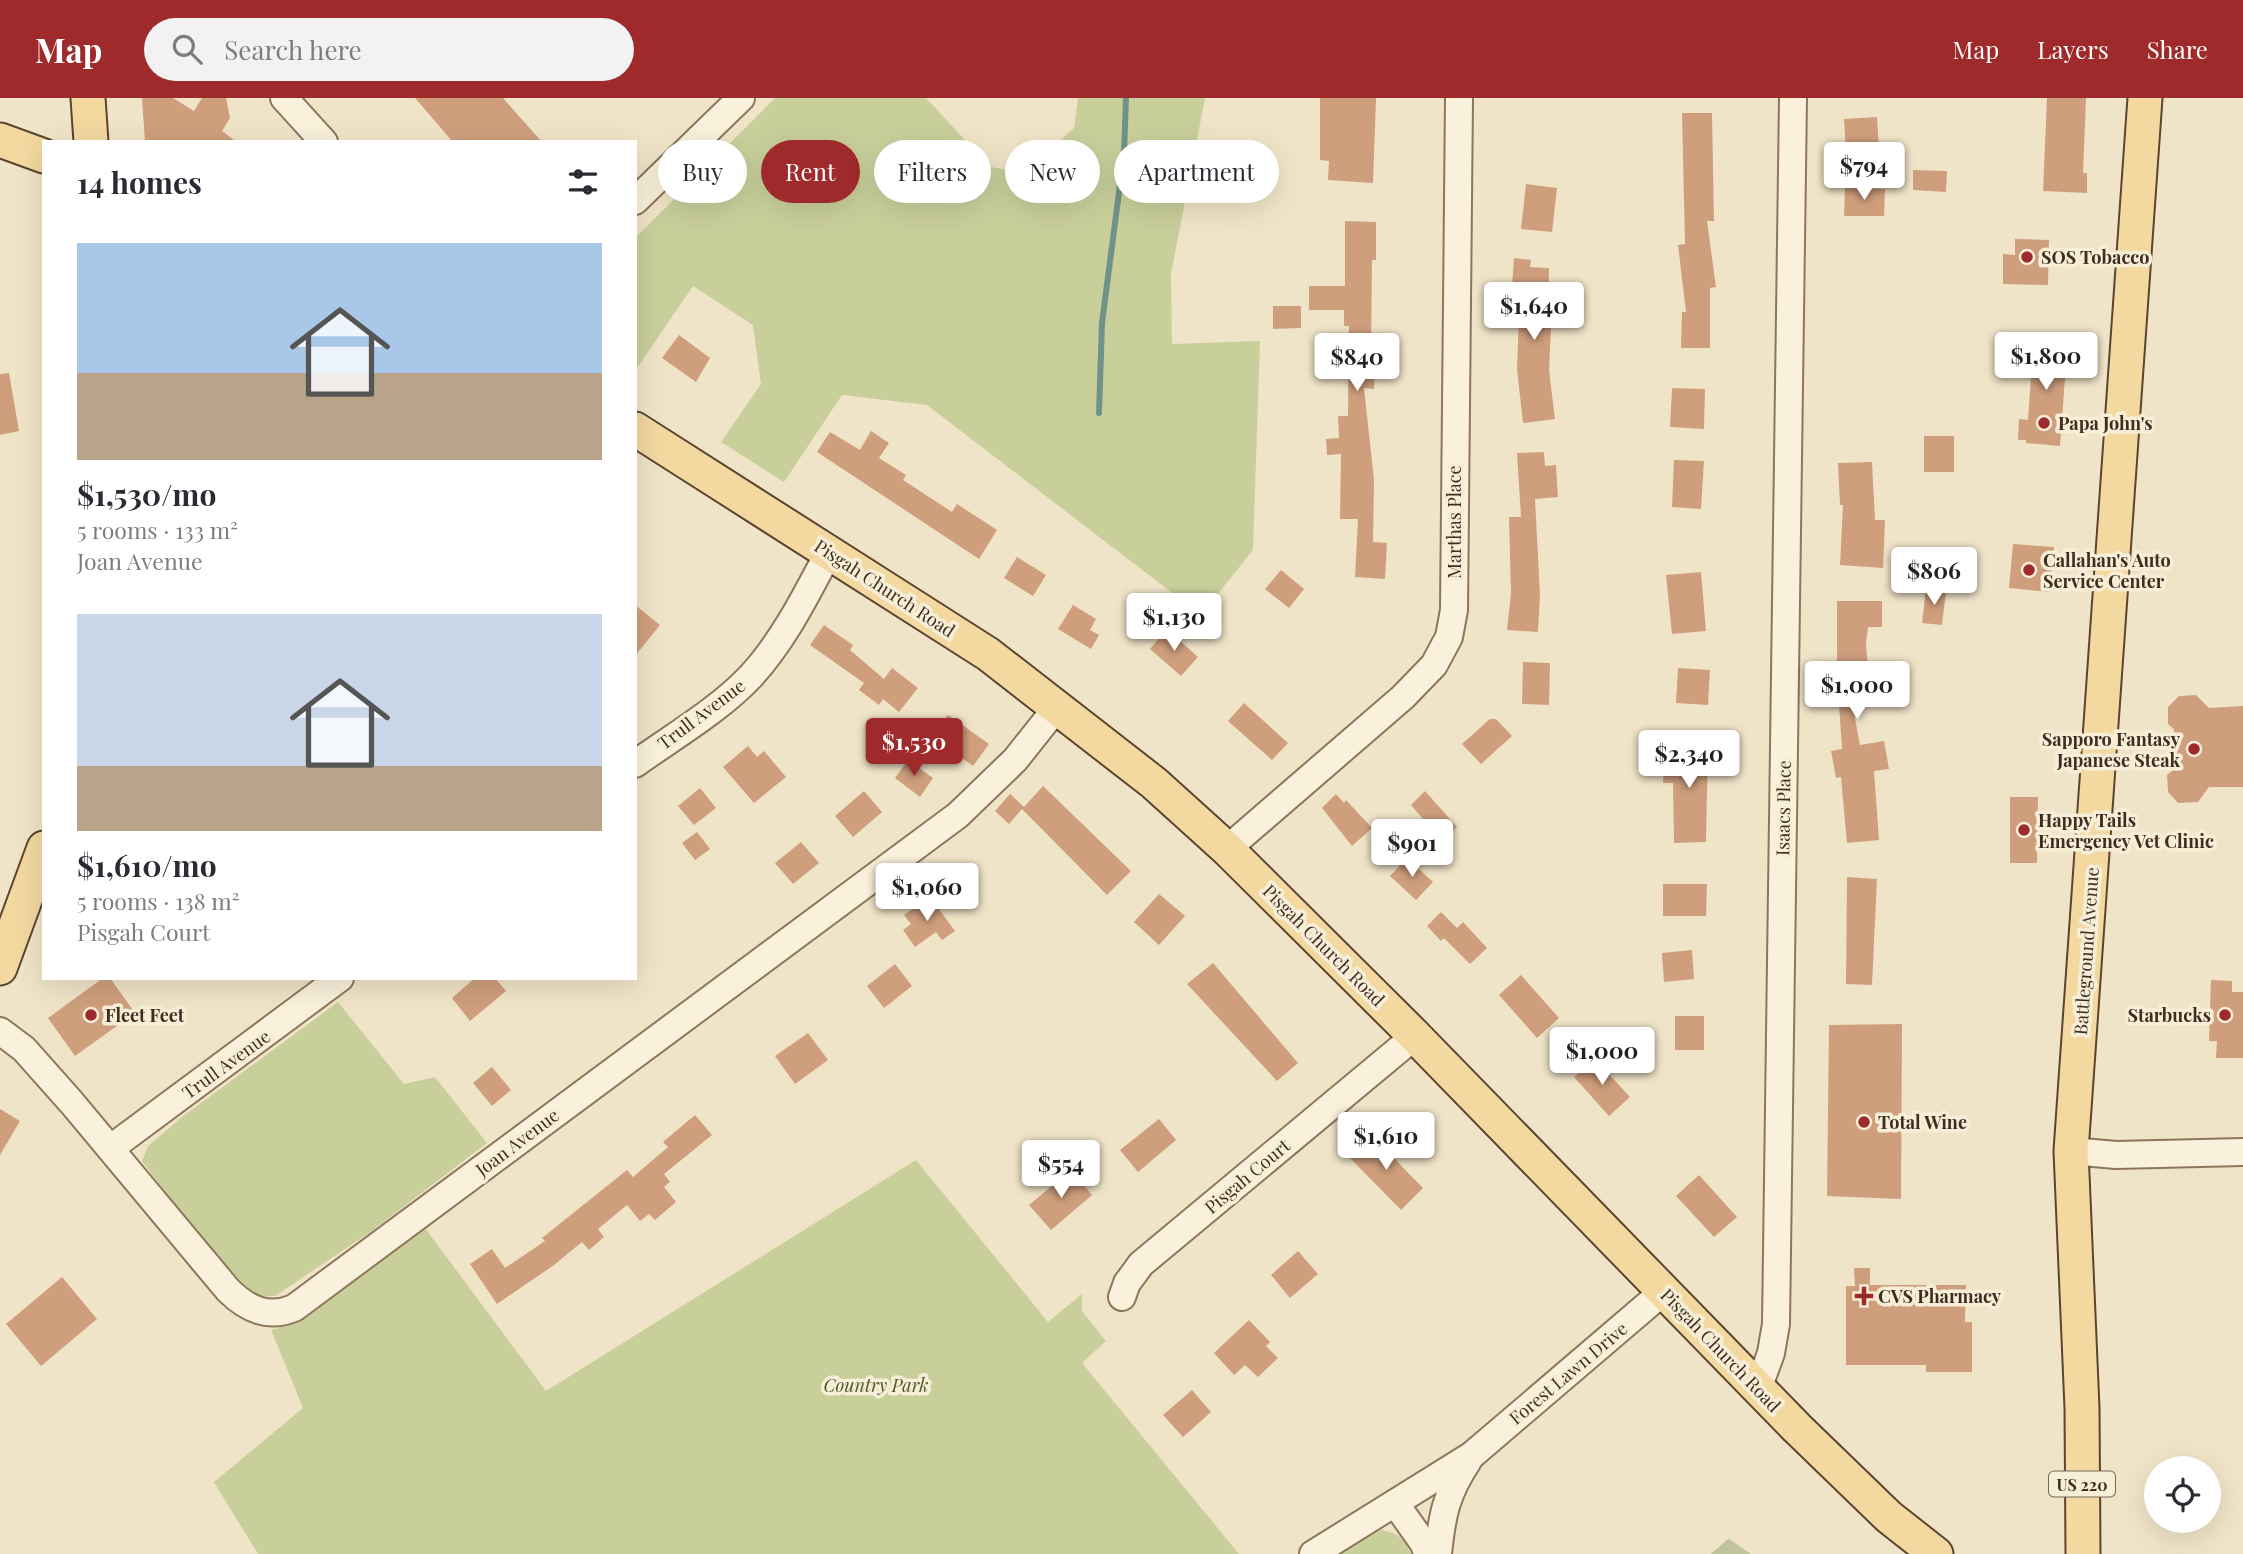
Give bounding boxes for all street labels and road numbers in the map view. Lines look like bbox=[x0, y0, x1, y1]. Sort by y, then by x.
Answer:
street label: Marthas Place bbox=[1442, 465, 1466, 579]
street label: Pisgah Church Road bbox=[810, 534, 960, 643]
street label: Trull Avenue bbox=[653, 673, 749, 755]
street label: Isaacs Place bbox=[1770, 760, 1796, 856]
street label: Battleground Avenue bbox=[2068, 866, 2104, 1036]
street label: Pisgah Church Road bbox=[1258, 879, 1391, 1012]
street label: Trull Avenue bbox=[177, 1024, 275, 1104]
street label: Joan Avenue bbox=[470, 1103, 564, 1182]
street label: Pisgah Court bbox=[1199, 1133, 1295, 1219]
street label: Pisgah Church Road bbox=[1656, 1283, 1787, 1417]
street label: Forest Lawn Drive bbox=[1504, 1316, 1632, 1430]
road number: US 220 bbox=[2049, 1472, 2115, 1496]

